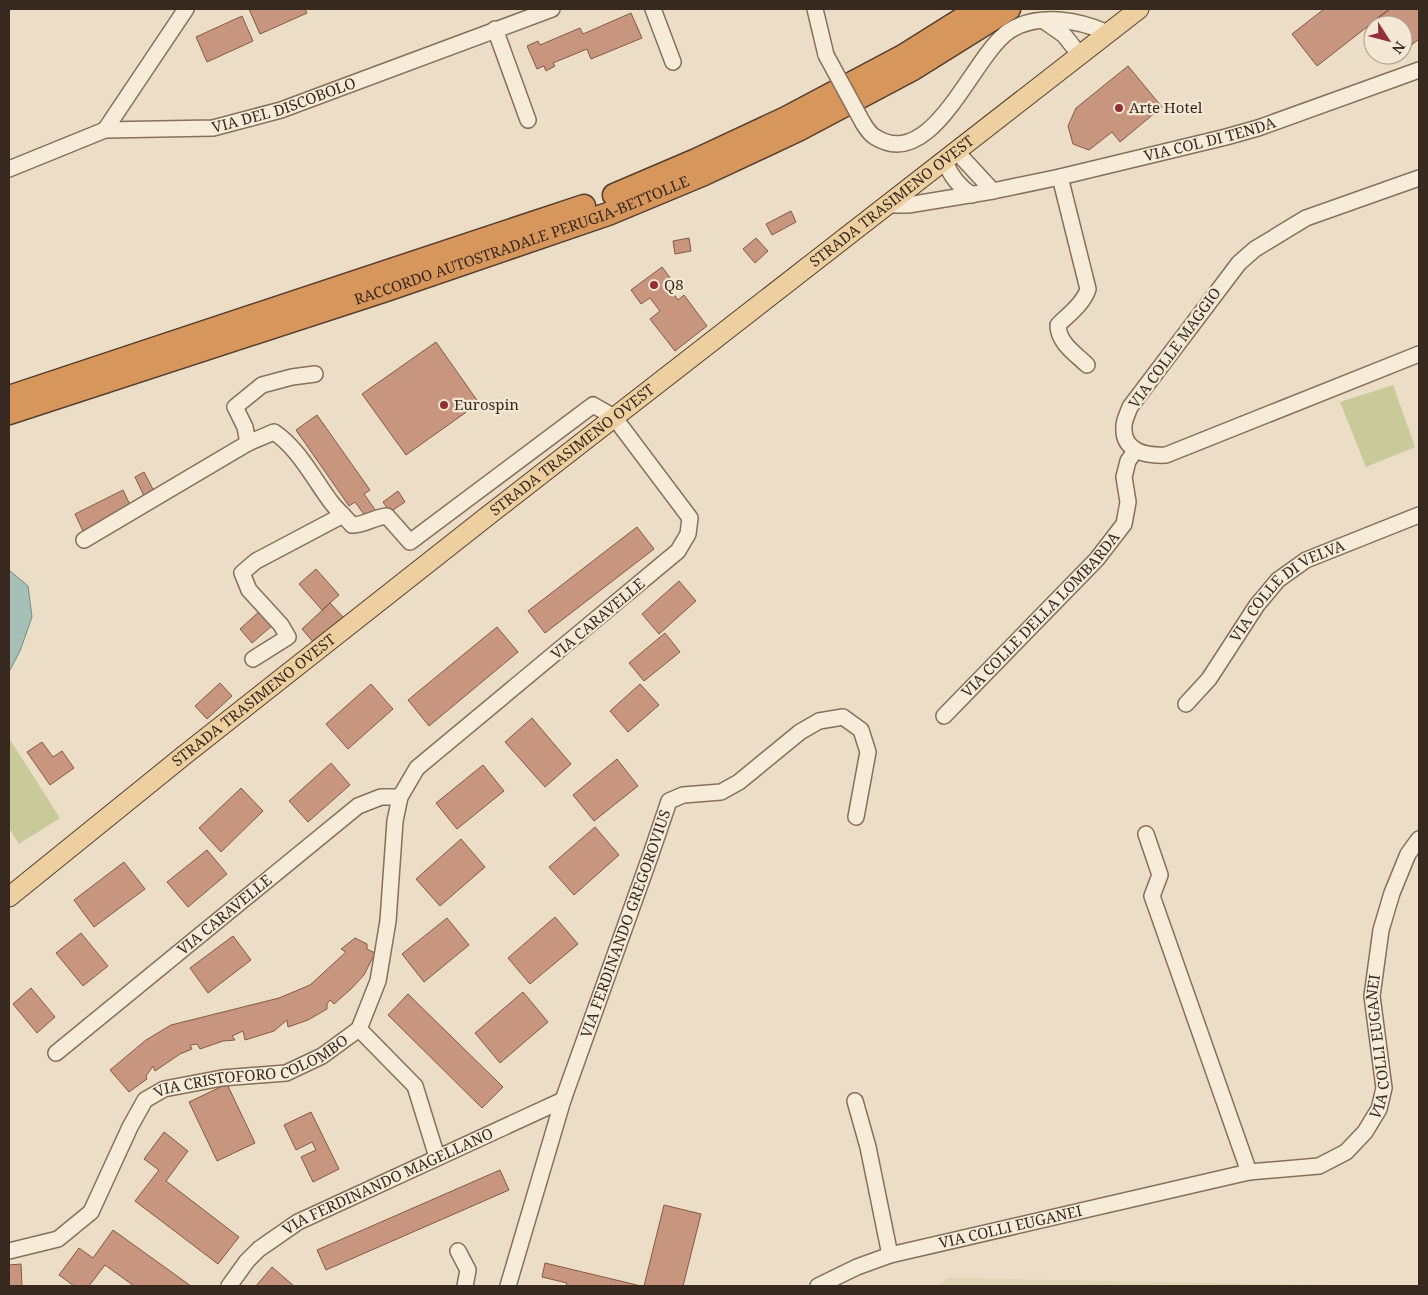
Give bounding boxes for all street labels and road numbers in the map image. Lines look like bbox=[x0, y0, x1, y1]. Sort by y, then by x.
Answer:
street label: VIA DEL DISCOBOLO bbox=[210, 72, 358, 137]
street label: VIA COL DI TENDA bbox=[1142, 111, 1278, 165]
street label: STRADA TRASIMENO OVEST bbox=[805, 130, 978, 271]
street label: RACCORDO AUTOSTRADALE PERUGIA-BETTOLLE bbox=[351, 170, 692, 309]
street label: VIA COLLE MAGGIO bbox=[1124, 283, 1225, 412]
street label: STRADA TRASIMENO OVEST bbox=[485, 379, 658, 520]
street label: VIA COLLE DELLA LOMBARDA bbox=[956, 527, 1124, 701]
street label: VIA COLLE DI VELVA bbox=[1225, 534, 1348, 645]
street label: VIA CARAVELLE bbox=[546, 573, 648, 663]
street label: STRADA TRASIMENO OVEST bbox=[167, 629, 339, 770]
street label: VIA FERDINANDO GREGOROVIUS bbox=[575, 807, 674, 1040]
street label: VIA CARAVELLE bbox=[173, 870, 276, 959]
street label: VIA COLLI EUGANEI bbox=[1360, 973, 1393, 1123]
street label: VIA CRISTOFORO COLOMBO bbox=[150, 1029, 352, 1102]
street label: VIA FERDINANDO MAGELLANO bbox=[278, 1123, 496, 1239]
street label: VIA COLLI EUGANEI bbox=[937, 1200, 1084, 1252]

